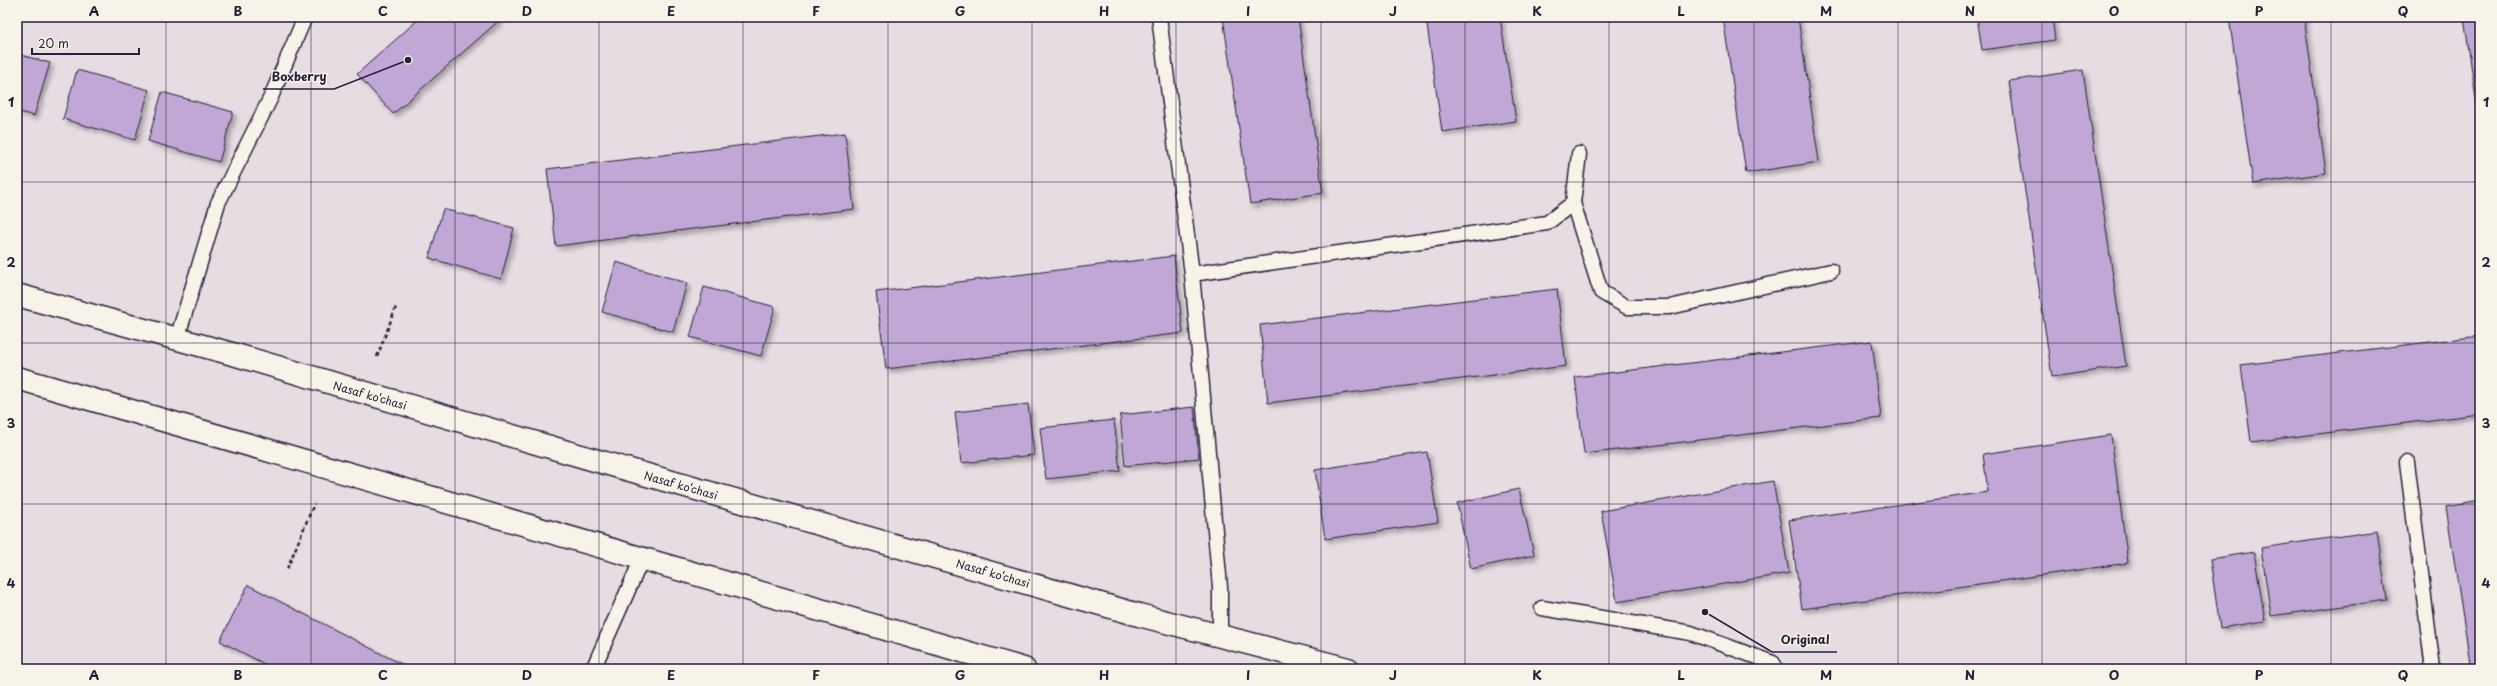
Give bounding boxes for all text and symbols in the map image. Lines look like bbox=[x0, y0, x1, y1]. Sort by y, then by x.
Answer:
text: A bbox=[89, 1, 99, 20]
text: B bbox=[234, 1, 243, 20]
text: C bbox=[378, 1, 388, 20]
text: D bbox=[522, 1, 532, 20]
text: E bbox=[667, 1, 675, 20]
text: F bbox=[812, 1, 820, 20]
text: G bbox=[955, 1, 965, 20]
text: H bbox=[1099, 1, 1109, 20]
text: I bbox=[1246, 1, 1250, 20]
text: J bbox=[1389, 1, 1397, 20]
text: K bbox=[1532, 1, 1542, 20]
text: L bbox=[1677, 1, 1685, 20]
text: M bbox=[1820, 1, 1832, 20]
text: N bbox=[1965, 1, 1975, 20]
text: O bbox=[2109, 1, 2119, 20]
text: P bbox=[2255, 1, 2264, 20]
text: Q bbox=[2398, 1, 2408, 20]
scale bar bbox=[32, 30, 139, 56]
text: 20 m bbox=[38, 34, 69, 52]
callout: Boxberry bbox=[263, 65, 334, 89]
text: Boxberry bbox=[272, 67, 326, 85]
text: 1 bbox=[8, 92, 14, 111]
text: 1 bbox=[2483, 92, 2489, 111]
text: 2 bbox=[6, 252, 16, 271]
text: 2 bbox=[2481, 252, 2491, 271]
street label: Nasaf ko‘chasi bbox=[331, 376, 409, 414]
text: 3 bbox=[7, 413, 16, 432]
text: 3 bbox=[2482, 413, 2491, 432]
street label: Nasaf ko‘chasi bbox=[642, 466, 720, 504]
street label: Nasaf ko‘chasi bbox=[954, 554, 1032, 592]
text: 4 bbox=[7, 573, 16, 592]
text: 4 bbox=[2482, 573, 2491, 592]
callout: Original bbox=[1772, 628, 1837, 652]
text: Original bbox=[1781, 630, 1829, 648]
text: A bbox=[89, 665, 99, 684]
text: B bbox=[234, 665, 243, 684]
text: C bbox=[378, 665, 388, 684]
text: D bbox=[522, 665, 532, 684]
text: E bbox=[667, 665, 675, 684]
text: F bbox=[812, 665, 820, 684]
text: G bbox=[955, 665, 965, 684]
text: H bbox=[1099, 665, 1109, 684]
text: I bbox=[1246, 665, 1250, 684]
text: J bbox=[1389, 665, 1397, 684]
text: K bbox=[1532, 665, 1542, 684]
text: L bbox=[1677, 665, 1685, 684]
text: M bbox=[1820, 665, 1832, 684]
text: N bbox=[1965, 665, 1975, 684]
text: O bbox=[2109, 665, 2119, 684]
text: P bbox=[2255, 665, 2264, 684]
text: Q bbox=[2398, 665, 2408, 684]

